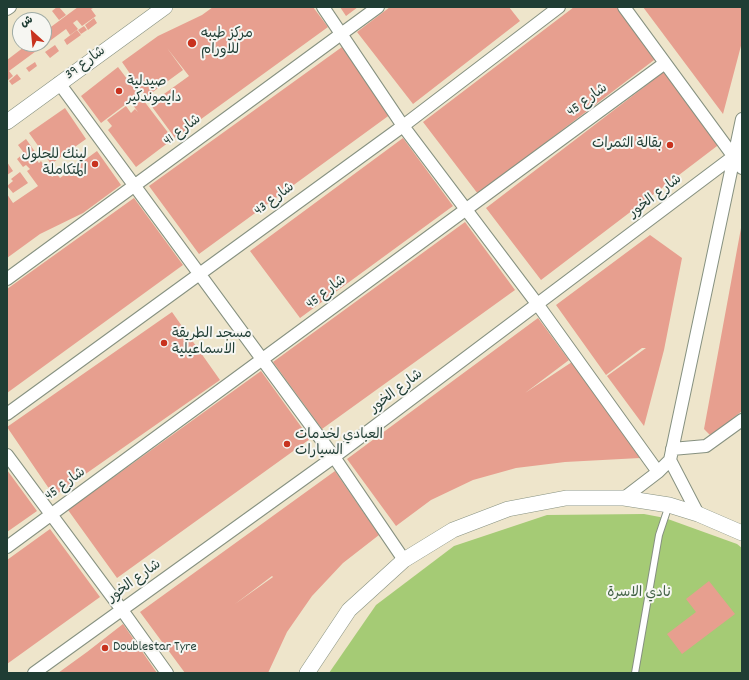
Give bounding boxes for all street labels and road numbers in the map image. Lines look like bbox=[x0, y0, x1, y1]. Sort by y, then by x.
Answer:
street label: شارع 39 bbox=[62, 44, 110, 84]
street label: شارع 45 bbox=[565, 81, 611, 121]
street label: شارع 41 bbox=[161, 112, 205, 150]
street label: شارع الخور bbox=[626, 172, 686, 222]
street label: شارع 43 bbox=[252, 180, 298, 220]
street label: شارع 45 bbox=[304, 273, 350, 313]
street label: شارع الخور bbox=[367, 367, 427, 417]
street label: شارع 45 bbox=[43, 465, 89, 505]
street label: شارع الخور bbox=[105, 557, 165, 607]

